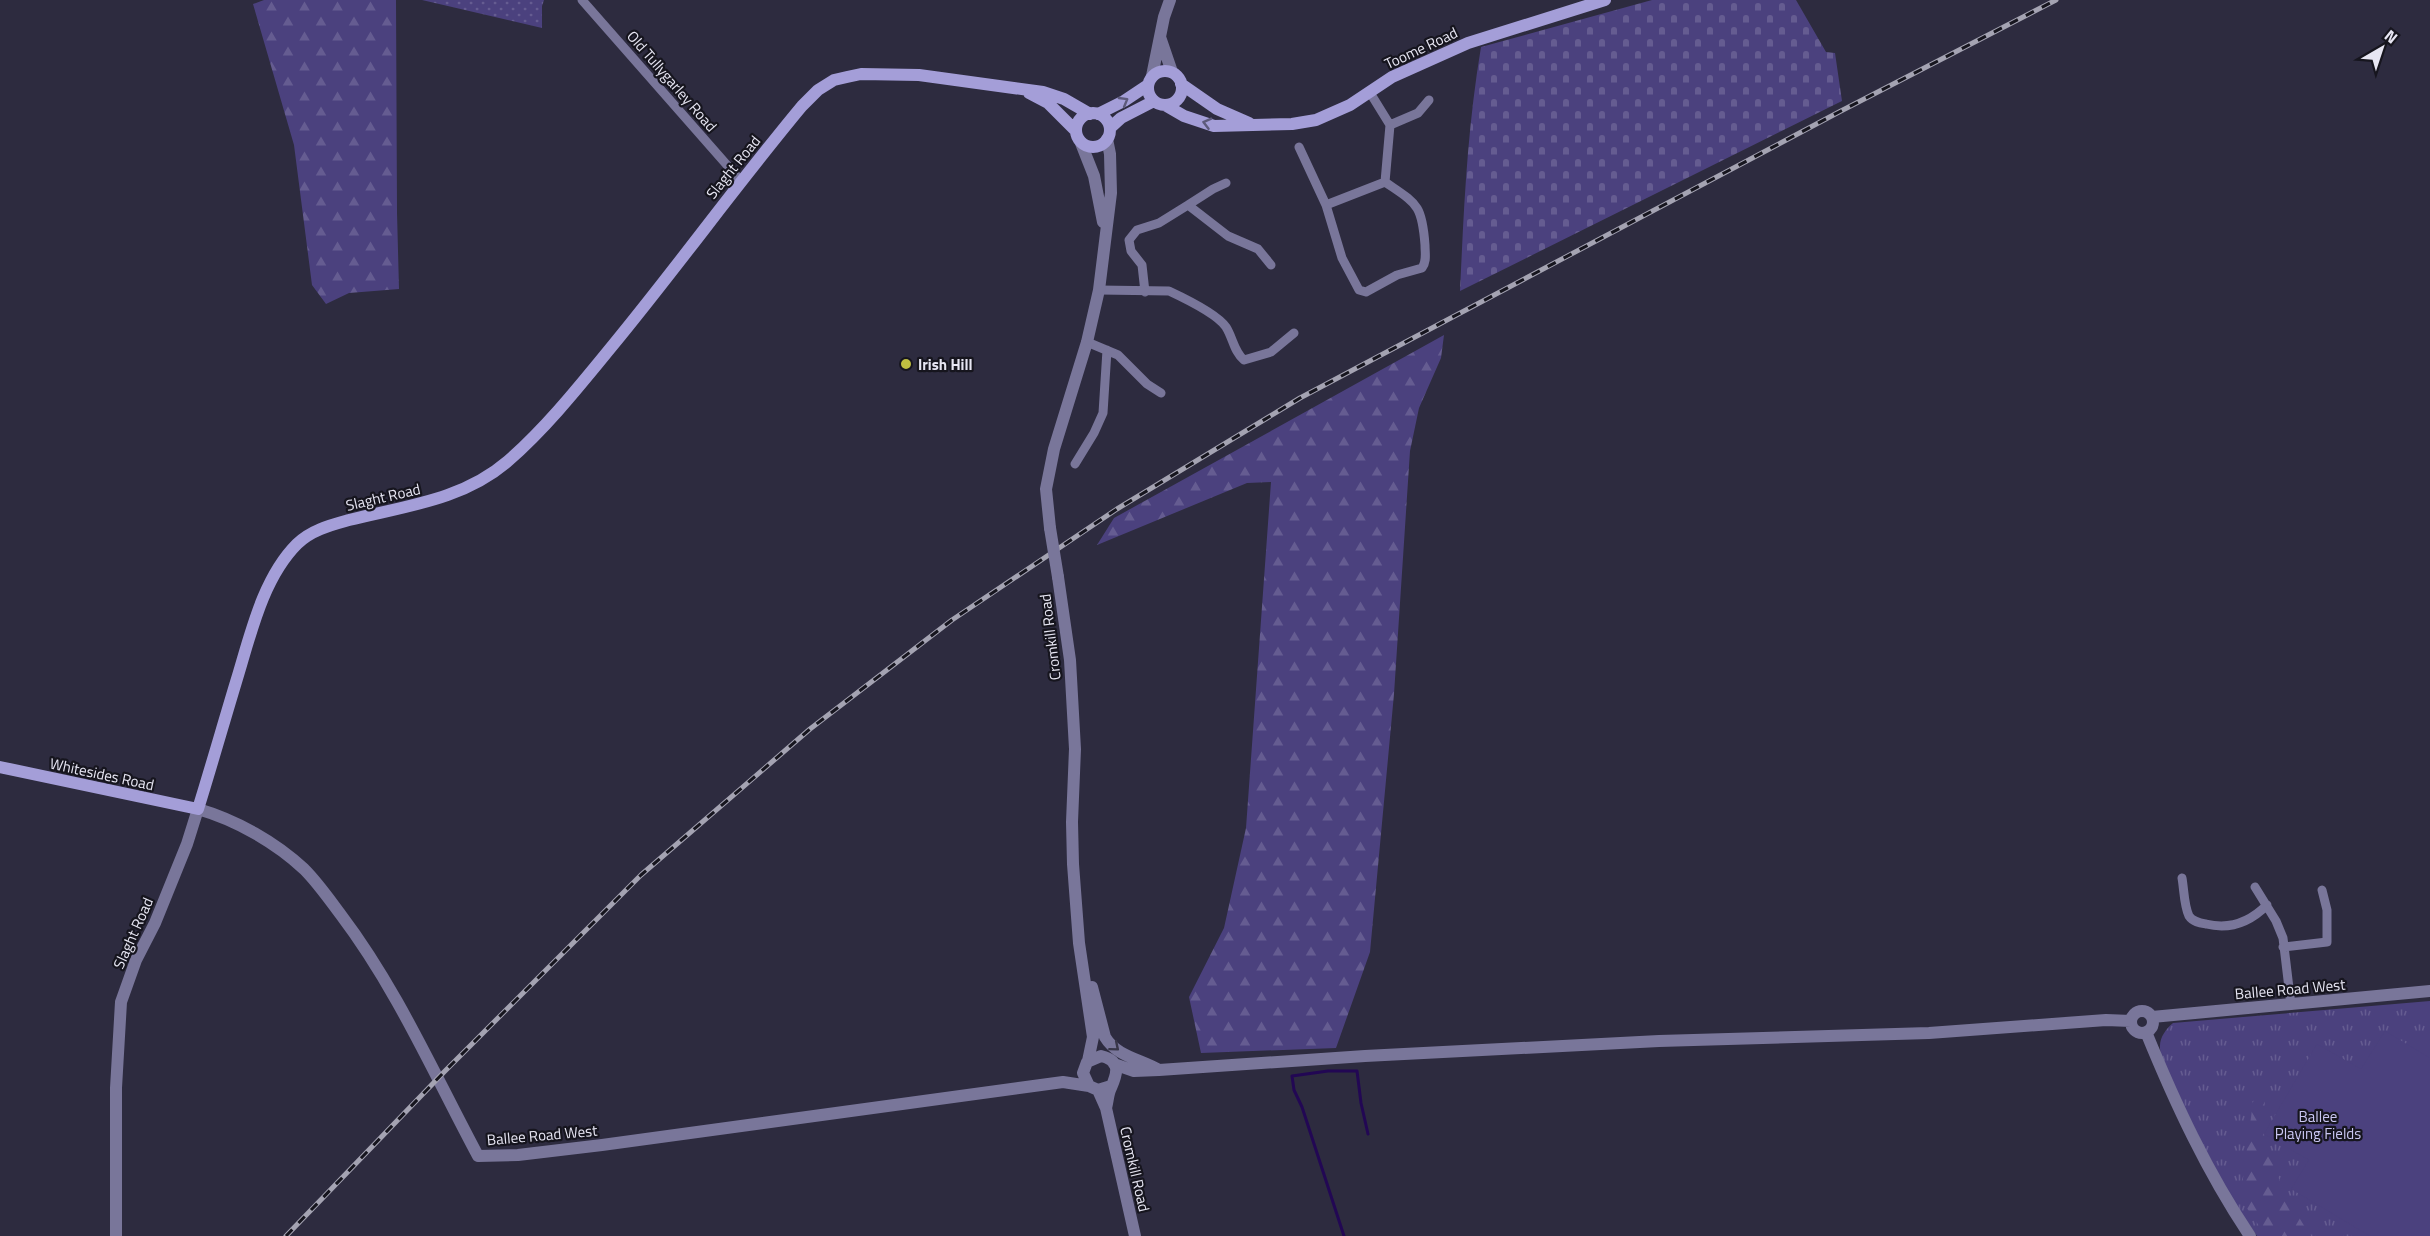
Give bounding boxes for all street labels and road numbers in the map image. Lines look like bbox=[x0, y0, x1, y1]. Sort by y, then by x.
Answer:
street label: Toome Road bbox=[1381, 21, 1461, 75]
street label: Old Tullygarley Road bbox=[621, 25, 723, 137]
street label: Slaght Road bbox=[700, 130, 766, 204]
street label: Slaght Road bbox=[343, 477, 423, 517]
street label: Cromkill Road bbox=[1033, 593, 1067, 681]
street label: Whitesides Road bbox=[48, 752, 156, 796]
street label: Slaght Road bbox=[107, 894, 159, 972]
street label: Ballee Road West bbox=[2234, 973, 2347, 1005]
street label: Ballee Road West bbox=[486, 1119, 599, 1151]
street label: Cromkill Road bbox=[1114, 1124, 1156, 1214]

